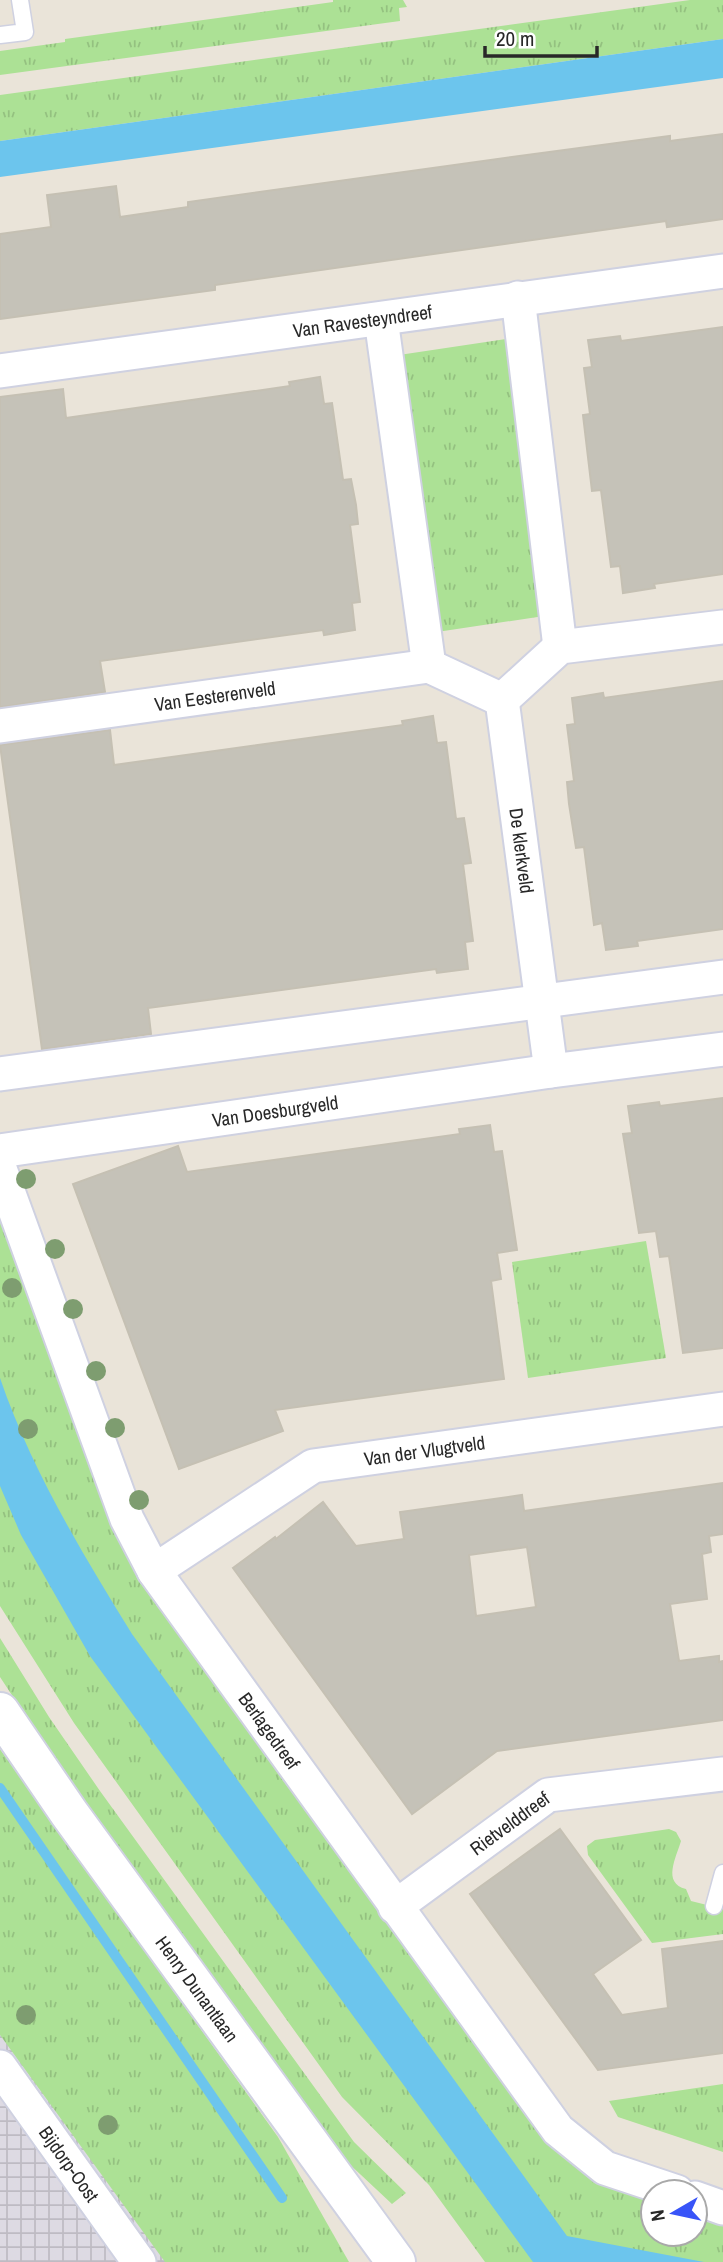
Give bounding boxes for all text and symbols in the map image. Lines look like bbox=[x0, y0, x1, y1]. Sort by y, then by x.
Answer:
scale bar bbox=[485, 14, 597, 58]
text: 20 m bbox=[496, 24, 534, 53]
street label: Van Ravesteyndreef bbox=[291, 298, 434, 343]
street label: Van Eesterenveld bbox=[153, 675, 277, 717]
street label: De klerkveld bbox=[503, 806, 540, 895]
street label: Van Doesburgveld bbox=[210, 1089, 340, 1133]
street label: Van der Vlugtveld bbox=[362, 1429, 487, 1472]
street label: Berlagedreef bbox=[233, 1687, 307, 1775]
street label: Rietvelddreef bbox=[464, 1785, 555, 1861]
street label: Henry Dunantlaan bbox=[150, 1931, 245, 2047]
street label: Bijdorp-Oost bbox=[33, 2121, 105, 2208]
north arrow bbox=[639, 2178, 709, 2248]
text: N bbox=[643, 2208, 671, 2223]

